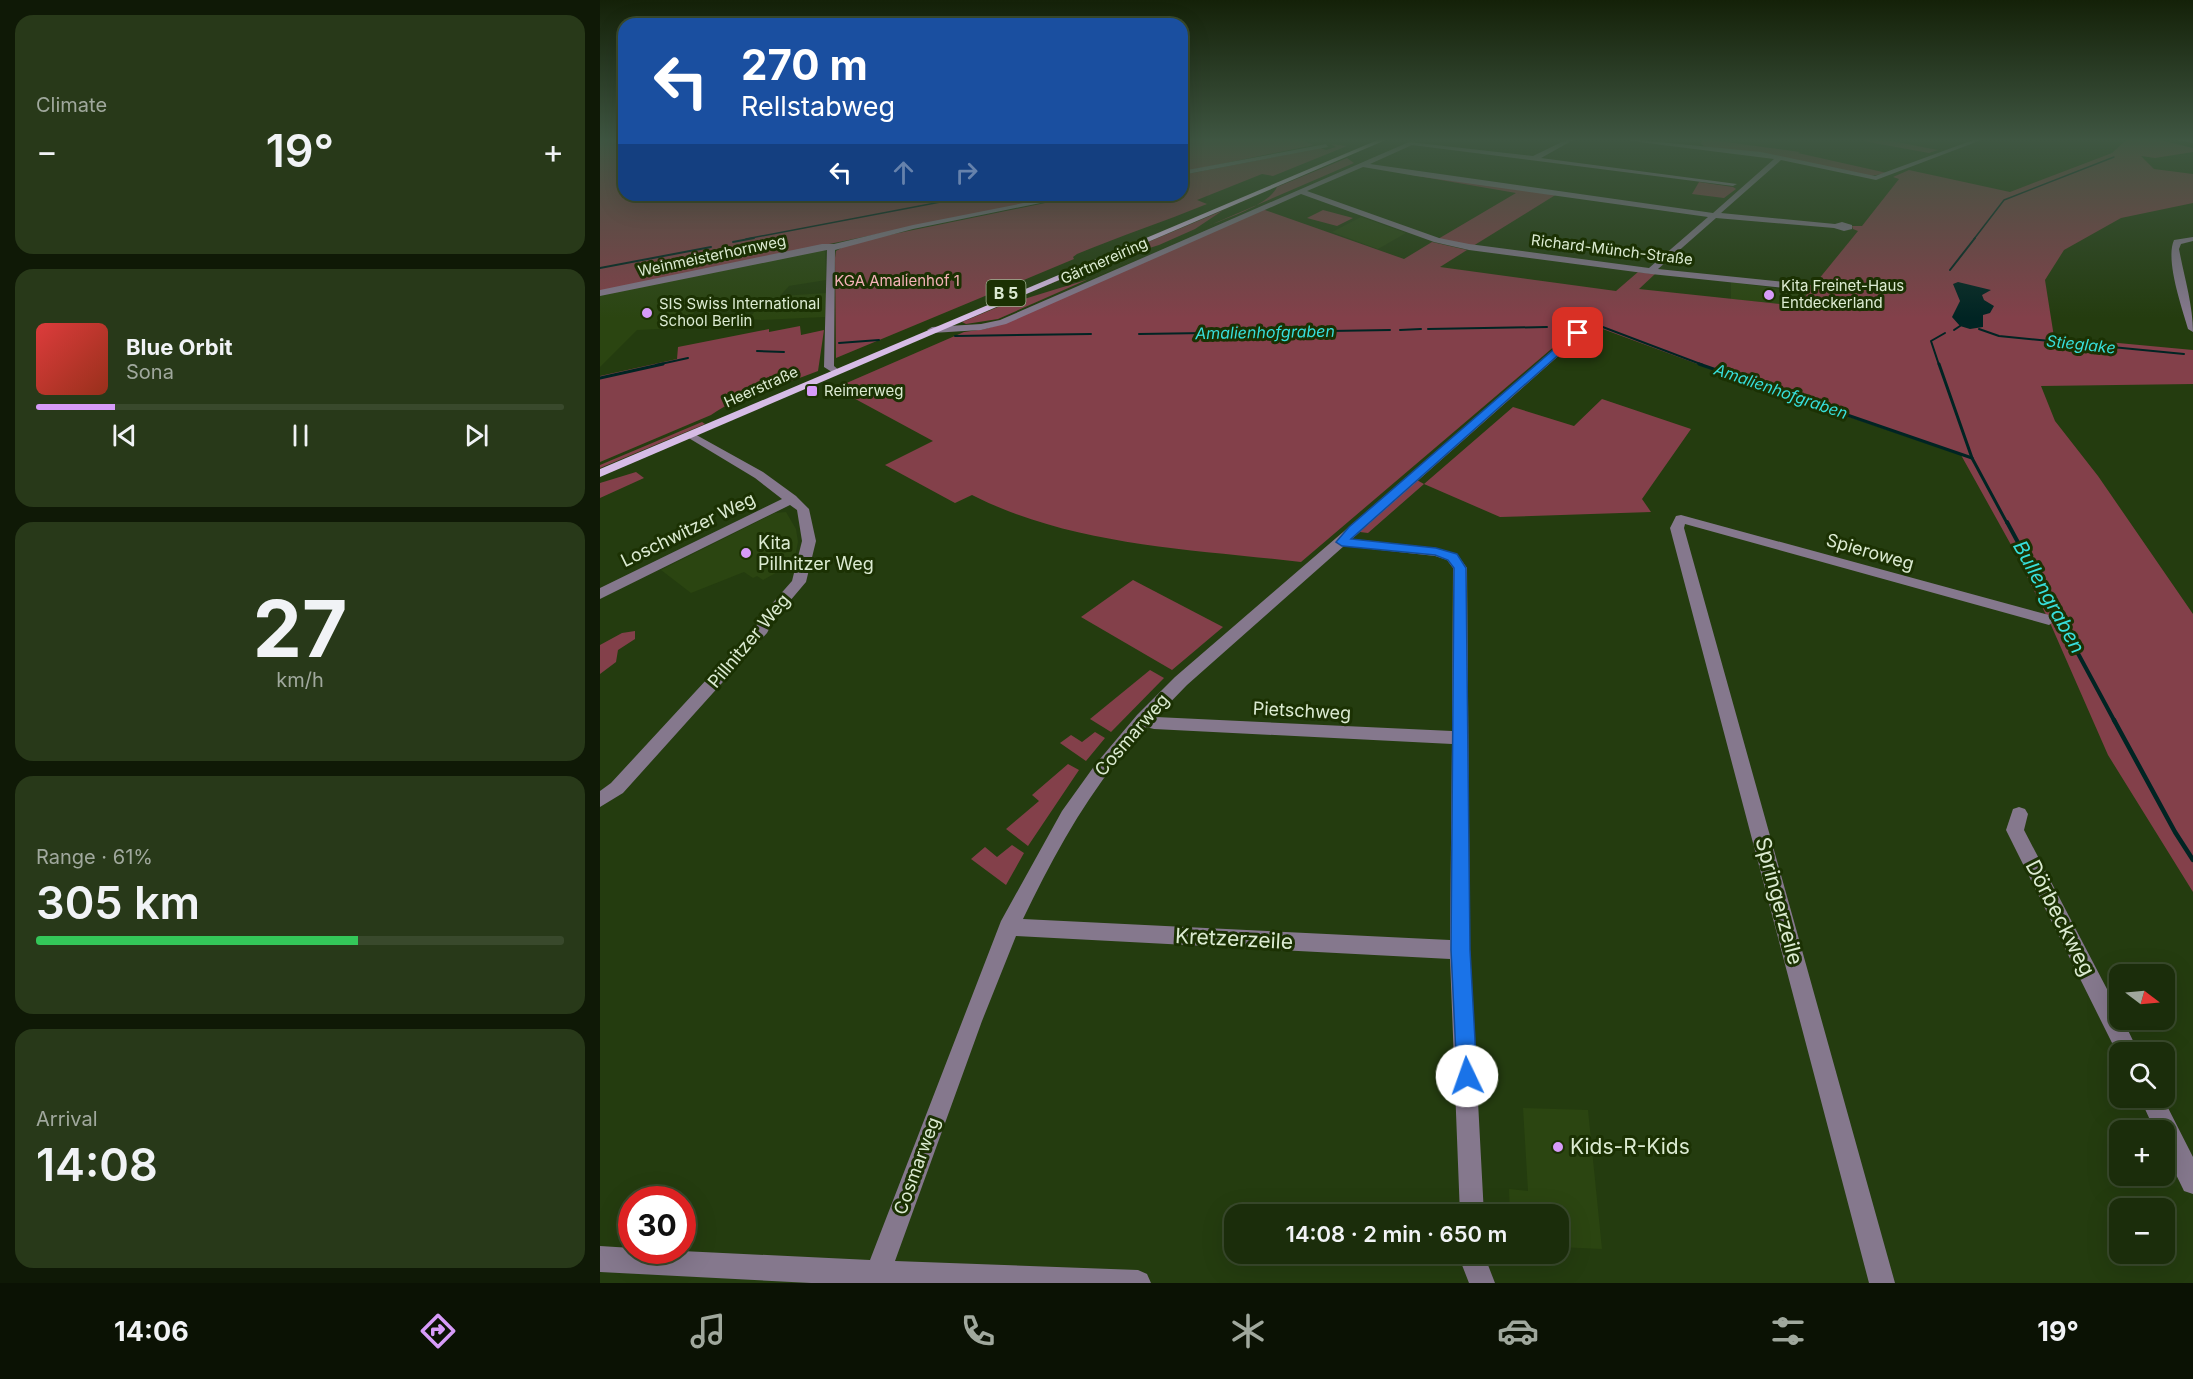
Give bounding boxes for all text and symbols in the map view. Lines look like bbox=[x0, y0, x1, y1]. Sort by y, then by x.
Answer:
text: 270 m bbox=[741, 39, 868, 90]
icon: left bbox=[642, 42, 720, 120]
text: Rellstabweg bbox=[741, 90, 895, 123]
text: Climate bbox=[36, 93, 107, 117]
text: 19° bbox=[266, 123, 334, 178]
text: − bbox=[36, 131, 58, 171]
text: + bbox=[542, 131, 564, 171]
icon: left bbox=[824, 156, 857, 189]
icon: ahead bbox=[887, 156, 920, 189]
icon: right bbox=[950, 156, 983, 189]
street label: Richard-Münch-Straße bbox=[1530, 230, 1694, 269]
street label: Weinmeisterhornweg bbox=[636, 231, 788, 280]
street label: Gärtnereiring bbox=[1057, 233, 1150, 288]
park label: KGA Amalienhof 1 bbox=[834, 271, 960, 290]
place label: Kita Freinet-Haus Entdeckerland bbox=[1781, 276, 1904, 312]
road number: B 5 bbox=[986, 280, 1026, 306]
marker: Kita Freinet-Haus Entdeckerland bbox=[1762, 288, 1776, 302]
place label: SIS Swiss International School Berlin bbox=[659, 294, 820, 330]
marker: SIS Swiss International School Berlin bbox=[640, 306, 654, 320]
pin bbox=[1552, 307, 1603, 358]
icon: arrive bbox=[1561, 316, 1594, 349]
water label: Amalienhofgraben bbox=[1194, 321, 1335, 343]
water label: Stieglake bbox=[2045, 330, 2117, 358]
text: Blue Orbit bbox=[126, 334, 233, 360]
water label: Amalienhofgraben bbox=[1711, 358, 1850, 423]
text: Sona bbox=[126, 360, 174, 384]
street label: Heerstraße bbox=[721, 362, 801, 411]
place label: Reimerweg bbox=[824, 381, 903, 400]
marker: Reimerweg bbox=[805, 384, 819, 398]
icon: previous bbox=[108, 419, 141, 452]
icon: pause bbox=[284, 419, 317, 452]
icon: next bbox=[460, 419, 493, 452]
street label: Loschwitzer Weg bbox=[617, 488, 758, 571]
street label: Spieroweg bbox=[1824, 529, 1916, 574]
place label: Kita Pillnitzer Weg bbox=[758, 532, 874, 574]
water label: Bullengraben bbox=[2008, 536, 2090, 658]
marker: Kita Pillnitzer Weg bbox=[739, 546, 753, 560]
text: 27 bbox=[253, 581, 347, 676]
street label: Pillnitzer Weg bbox=[703, 590, 794, 692]
text: km/h bbox=[276, 668, 324, 692]
street label: Cosmarweg bbox=[1090, 689, 1173, 780]
street label: Pietschweg bbox=[1252, 697, 1352, 724]
street label: Springerzeile bbox=[1750, 834, 1809, 967]
text: Range · 61% bbox=[36, 845, 153, 869]
street label: Dörbeckweg bbox=[2021, 856, 2100, 980]
text: 305 km bbox=[36, 875, 200, 930]
street label: Kretzerzeile bbox=[1174, 923, 1294, 954]
north arrow bbox=[2109, 964, 2175, 1030]
map controls bbox=[2109, 964, 2175, 1264]
button: search bbox=[2109, 1042, 2175, 1108]
position arrow bbox=[1435, 1044, 1499, 1108]
text: Arrival bbox=[36, 1107, 98, 1131]
street label: Cosmarweg bbox=[889, 1114, 944, 1217]
button: + bbox=[2109, 1120, 2175, 1186]
place label: Kids-R-Kids bbox=[1570, 1134, 1690, 1159]
text: 14:08 bbox=[36, 1137, 158, 1192]
marker: Kids-R-Kids bbox=[1551, 1140, 1565, 1154]
speed limit sign: 30 bbox=[618, 1186, 696, 1264]
button: − bbox=[2109, 1198, 2175, 1264]
text: 14:08 · 2 min · 650 m bbox=[1286, 1221, 1507, 1247]
icon: directions bbox=[417, 1310, 459, 1352]
icon: music bbox=[687, 1310, 729, 1352]
icon: phone bbox=[957, 1310, 999, 1352]
icon: climate bbox=[1227, 1310, 1269, 1352]
icon: car bbox=[1497, 1310, 1539, 1352]
icon: filters bbox=[1767, 1310, 1809, 1352]
text: 14:06 bbox=[114, 1315, 189, 1348]
text: 19° bbox=[2037, 1315, 2079, 1348]

